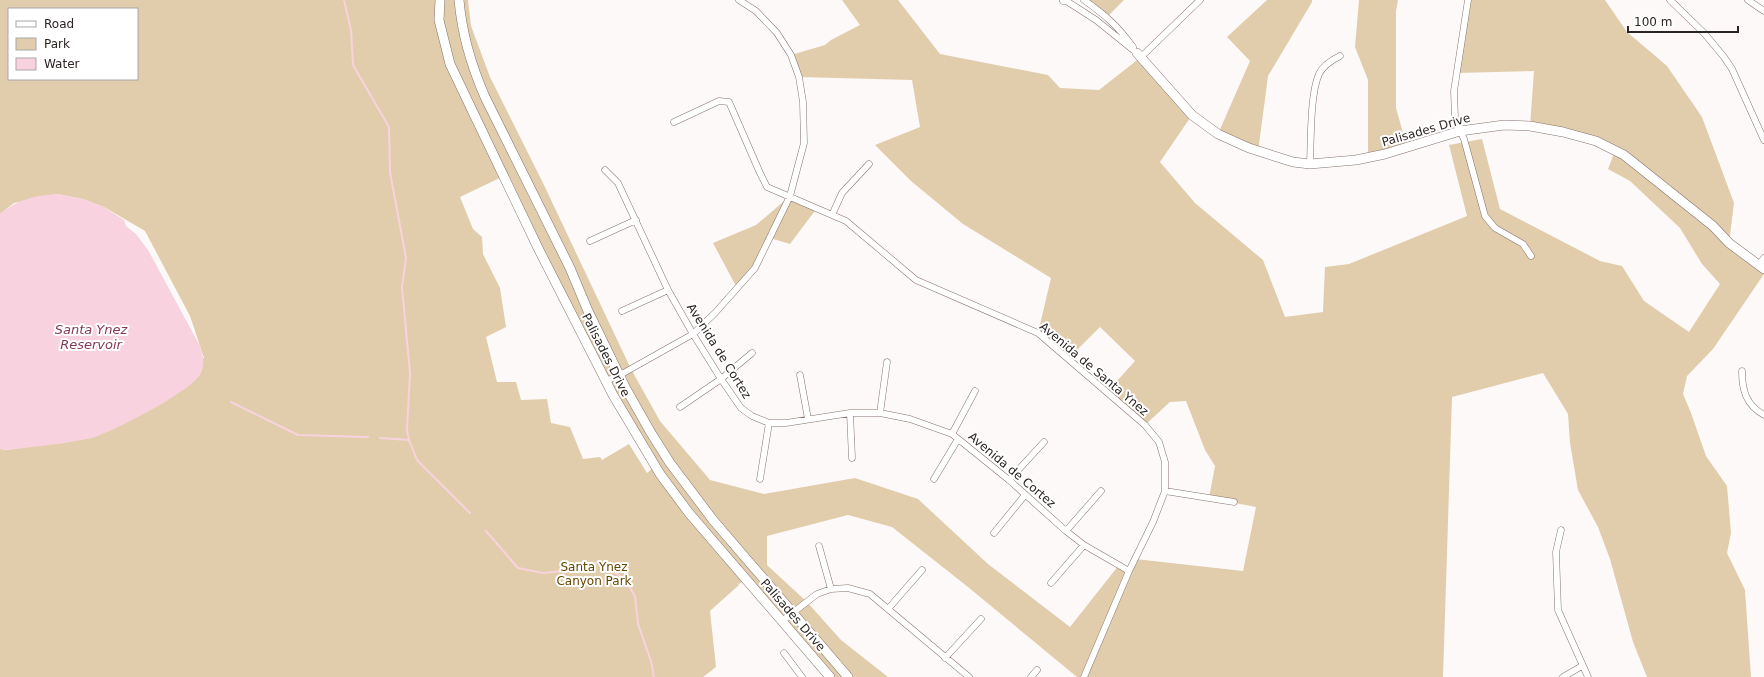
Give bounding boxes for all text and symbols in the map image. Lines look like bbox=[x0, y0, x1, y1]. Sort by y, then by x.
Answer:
legend bbox=[8, 8, 138, 80]
scale bar bbox=[1628, 8, 1738, 34]
text: 100 m bbox=[1634, 15, 1672, 29]
text: Road bbox=[44, 17, 74, 31]
text: Park bbox=[44, 37, 70, 51]
text: Water bbox=[44, 57, 80, 71]
street label: Palisades Drive bbox=[1380, 111, 1472, 149]
street label: Avenida de Cortez bbox=[684, 301, 754, 401]
street label: Palisades Drive bbox=[579, 311, 633, 399]
street label: Avenida de Santa Ynez bbox=[1037, 319, 1151, 419]
water label: Santa Ynez Reservoir bbox=[55, 322, 129, 352]
street label: Avenida de Cortez bbox=[966, 429, 1058, 511]
park label: Santa Ynez Canyon Park bbox=[556, 560, 632, 588]
street label: Palisades Drive bbox=[758, 576, 828, 654]

